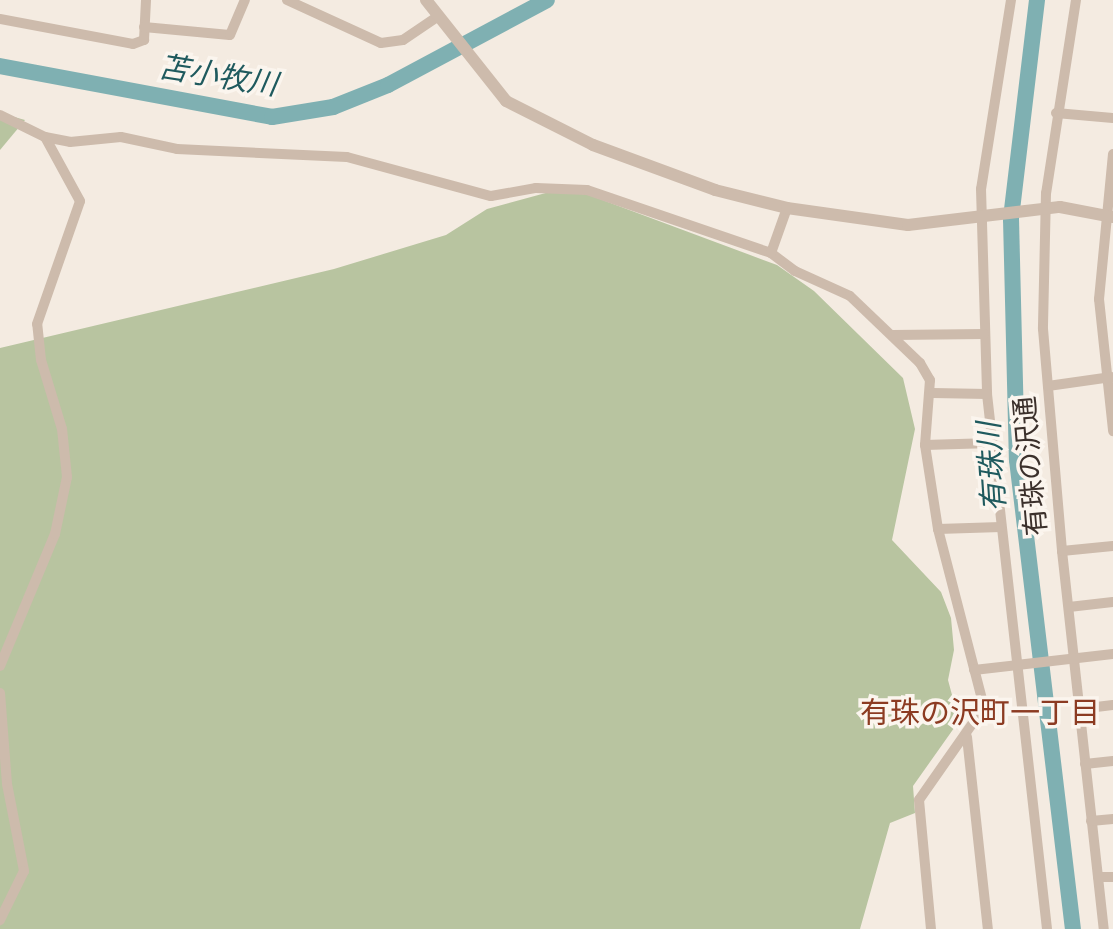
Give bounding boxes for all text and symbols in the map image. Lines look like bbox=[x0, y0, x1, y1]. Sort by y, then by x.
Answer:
water label: 苫小牧川 bbox=[156, 49, 280, 103]
street label: 有珠の沢通 bbox=[1008, 395, 1054, 537]
water label: 有珠川 bbox=[971, 421, 1013, 513]
district label: 有珠の沢町一丁目 bbox=[860, 695, 1100, 731]

